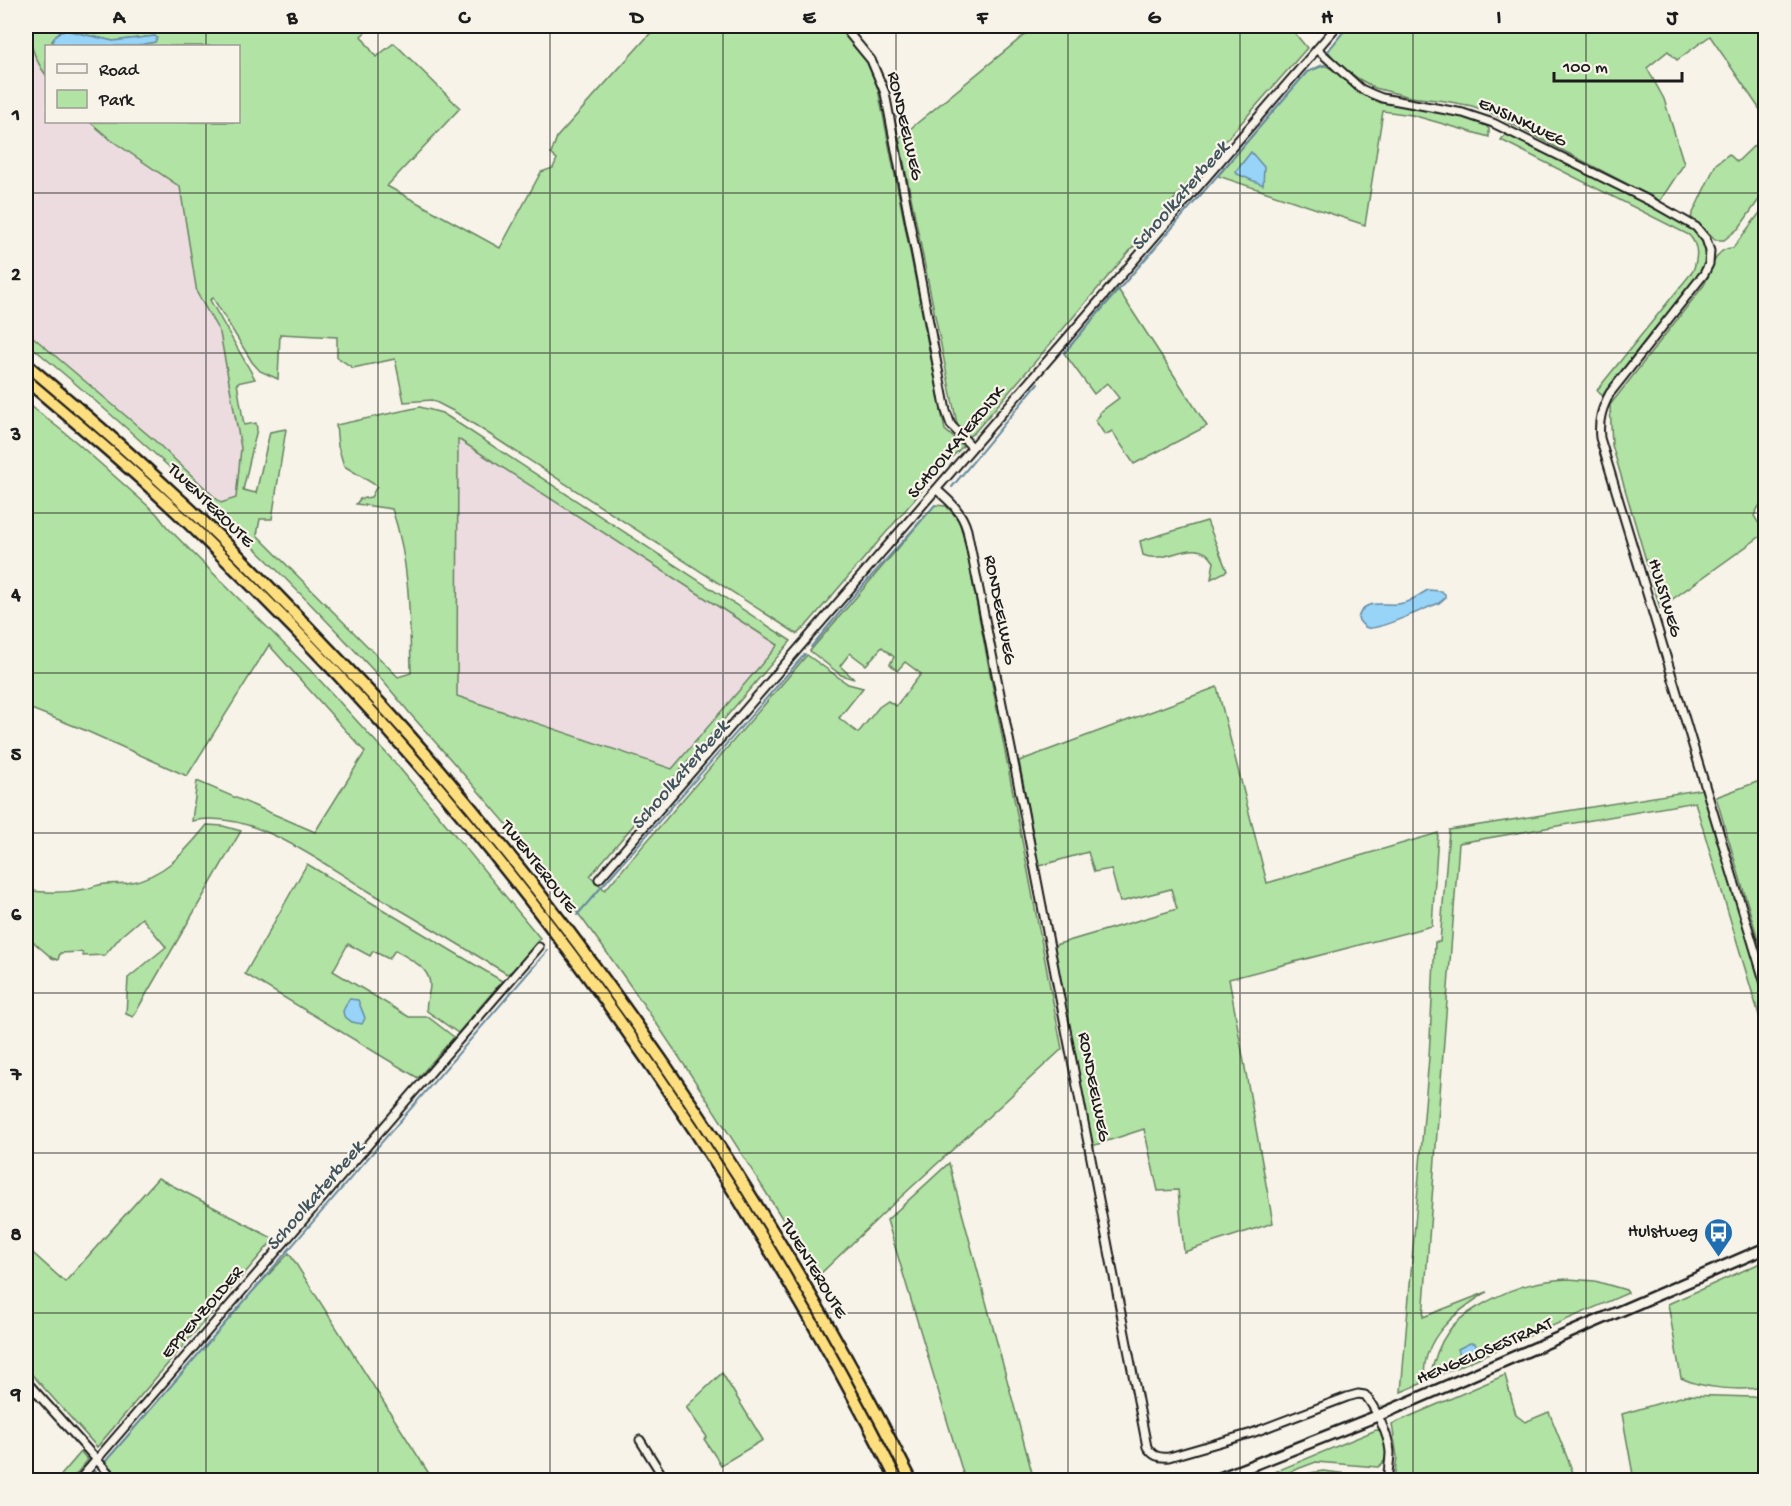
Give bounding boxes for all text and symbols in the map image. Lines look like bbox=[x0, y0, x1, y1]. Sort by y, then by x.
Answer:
text: A bbox=[112, 8, 127, 31]
text: B bbox=[286, 8, 298, 31]
text: C bbox=[458, 8, 472, 31]
text: D bbox=[628, 8, 644, 31]
text: E bbox=[803, 8, 817, 31]
text: F bbox=[976, 8, 989, 31]
text: G bbox=[1148, 8, 1162, 31]
text: H bbox=[1321, 8, 1333, 31]
text: I bbox=[1497, 8, 1502, 31]
text: J bbox=[1666, 8, 1679, 31]
legend bbox=[45, 45, 240, 123]
scale bar bbox=[1554, 45, 1682, 83]
text: 100 m bbox=[1562, 58, 1608, 79]
text: Road bbox=[99, 61, 140, 82]
street label: RONDEELWEG bbox=[881, 70, 927, 183]
text: Park bbox=[98, 91, 135, 112]
street label: ENSINKWEG bbox=[1474, 93, 1570, 153]
text: 1 bbox=[11, 105, 20, 128]
water label: Schoolkaterbeek bbox=[1127, 136, 1236, 257]
text: 2 bbox=[11, 265, 21, 288]
street label: SCHOOLKATERDIJK bbox=[904, 381, 1011, 503]
text: 3 bbox=[10, 425, 21, 448]
street label: TWENTEROUTE bbox=[162, 459, 258, 553]
street label: RONDEELWEG bbox=[978, 554, 1020, 667]
street label: HULSTWEG bbox=[1642, 556, 1686, 640]
text: 4 bbox=[10, 585, 21, 608]
water label: Schoolkaterbeek bbox=[627, 715, 736, 836]
text: 5 bbox=[11, 745, 22, 768]
street label: TWENTEROUTE bbox=[495, 816, 581, 918]
text: 6 bbox=[11, 905, 22, 928]
street label: RONDEELWEG bbox=[1072, 1031, 1114, 1144]
text: 7 bbox=[10, 1065, 23, 1088]
water label: Schoolkaterbeek bbox=[262, 1136, 371, 1257]
street label: TWENTEROUTE bbox=[775, 1215, 851, 1323]
bus stop icon: Hulstweg bbox=[1703, 1216, 1735, 1258]
place label: Hulstweg bbox=[1628, 1222, 1698, 1243]
text: 8 bbox=[11, 1225, 22, 1248]
street label: EPPENZOLDER bbox=[157, 1262, 249, 1363]
street label: HENGELOSESTRAAT bbox=[1414, 1313, 1557, 1390]
text: 9 bbox=[10, 1385, 21, 1408]

